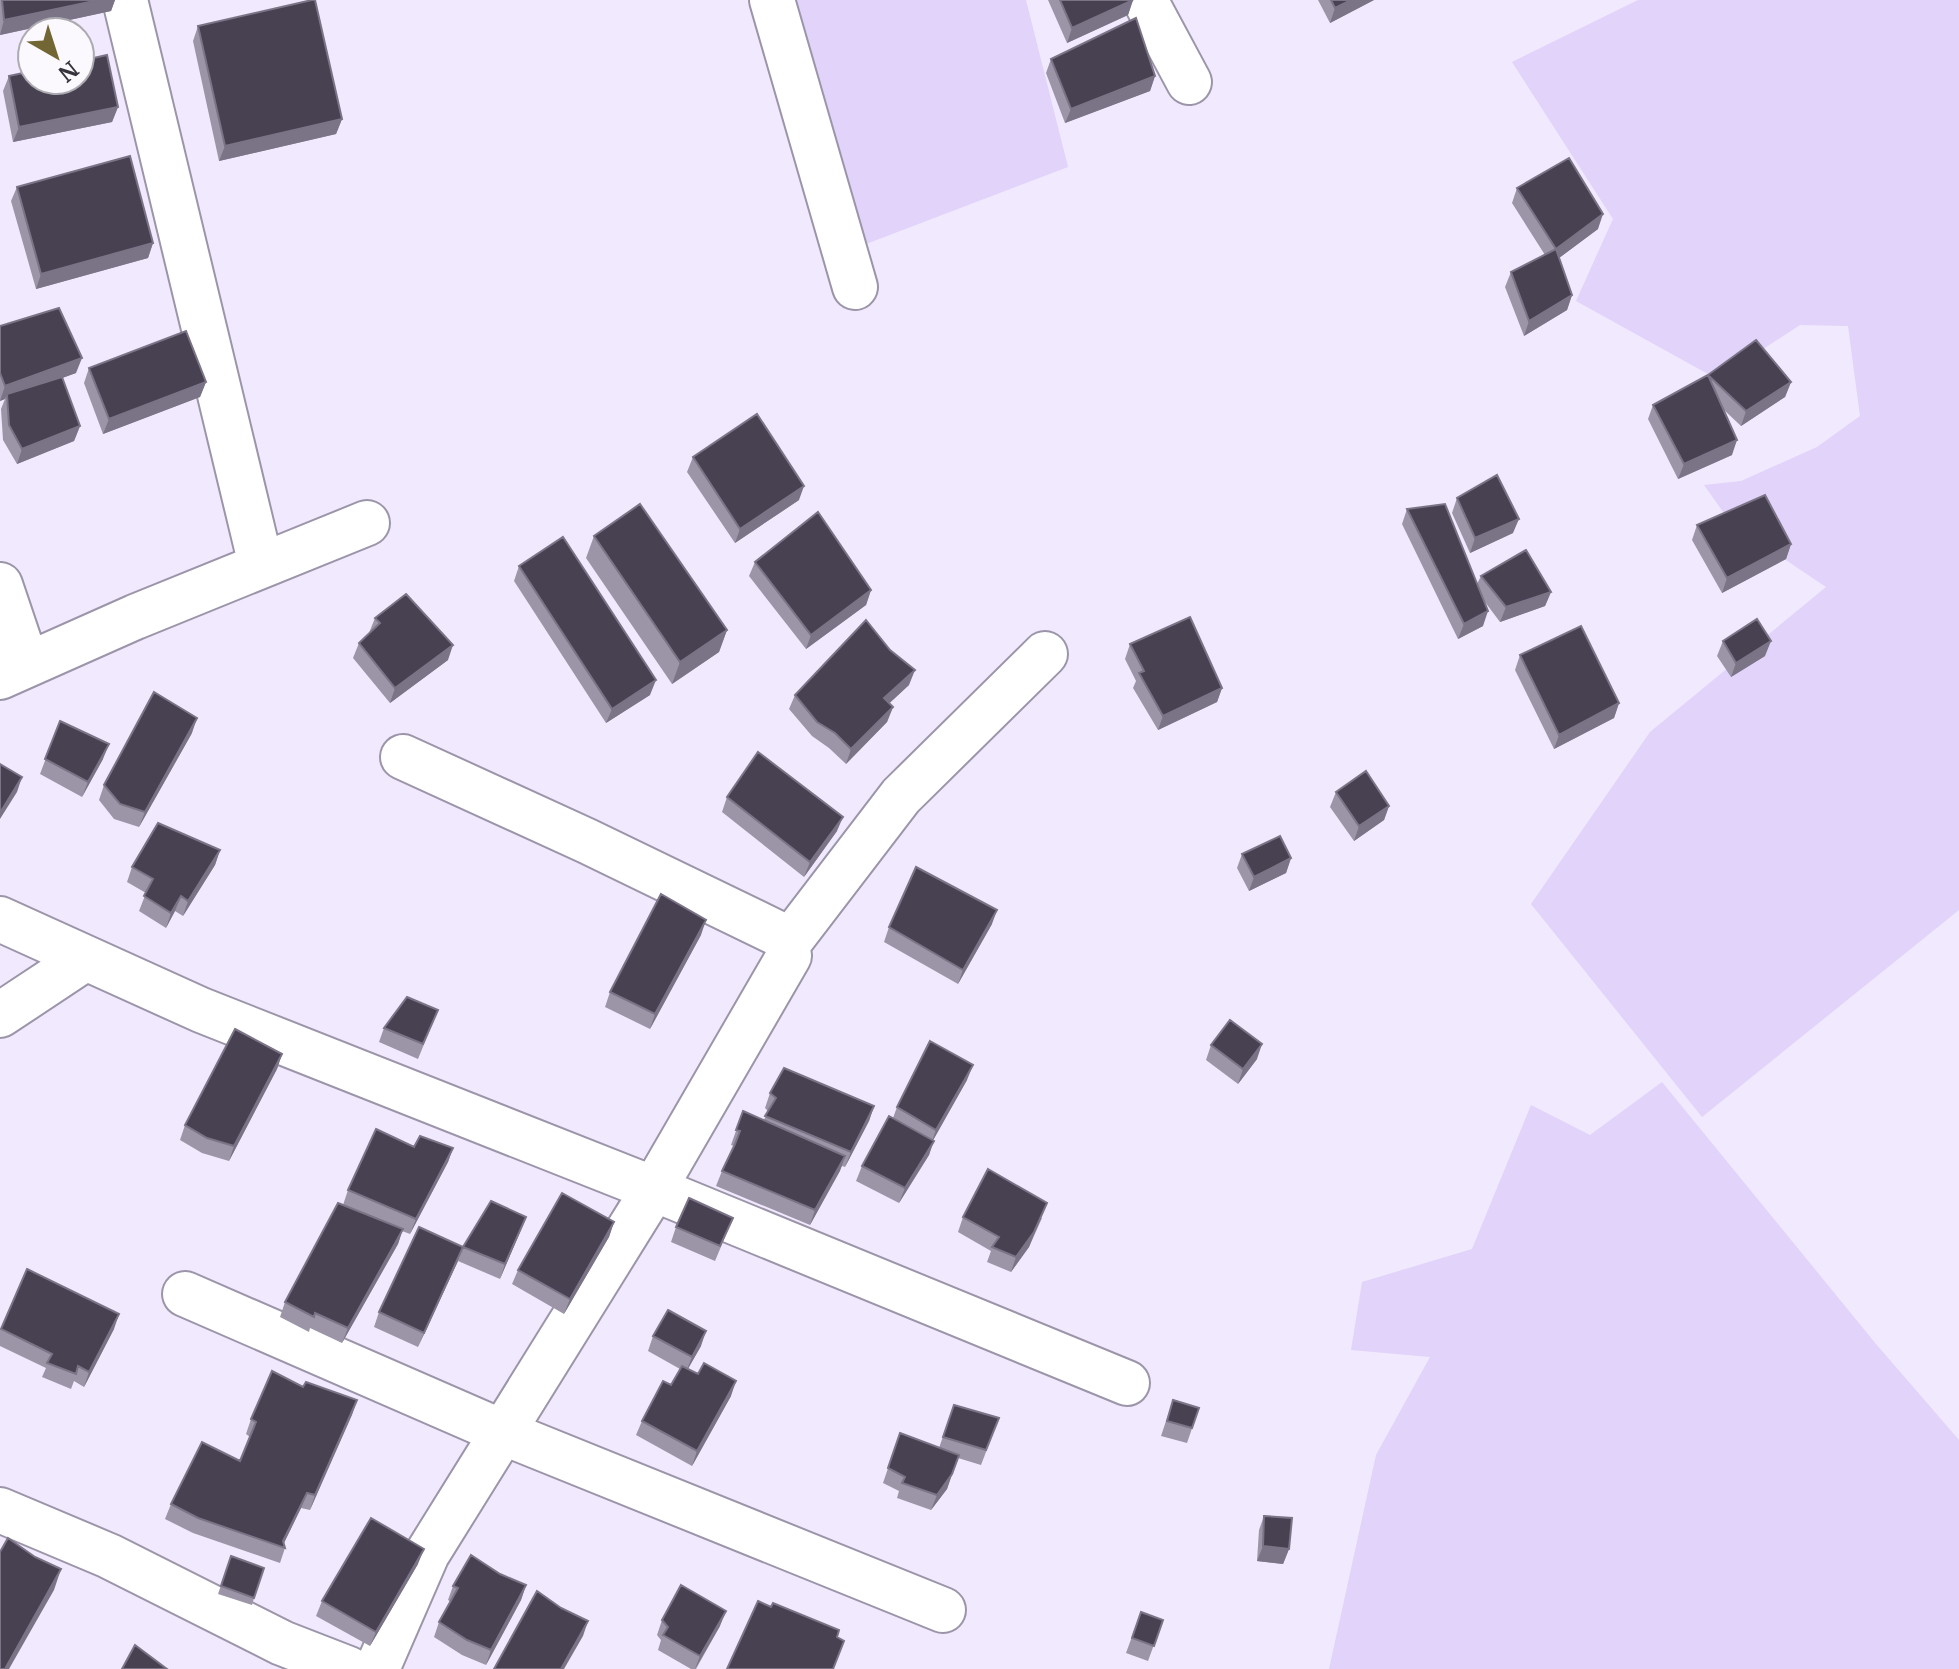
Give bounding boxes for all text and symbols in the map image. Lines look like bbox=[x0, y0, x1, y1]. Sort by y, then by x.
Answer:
north arrow bbox=[16, 16, 96, 96]
text: N bbox=[53, 55, 84, 88]

